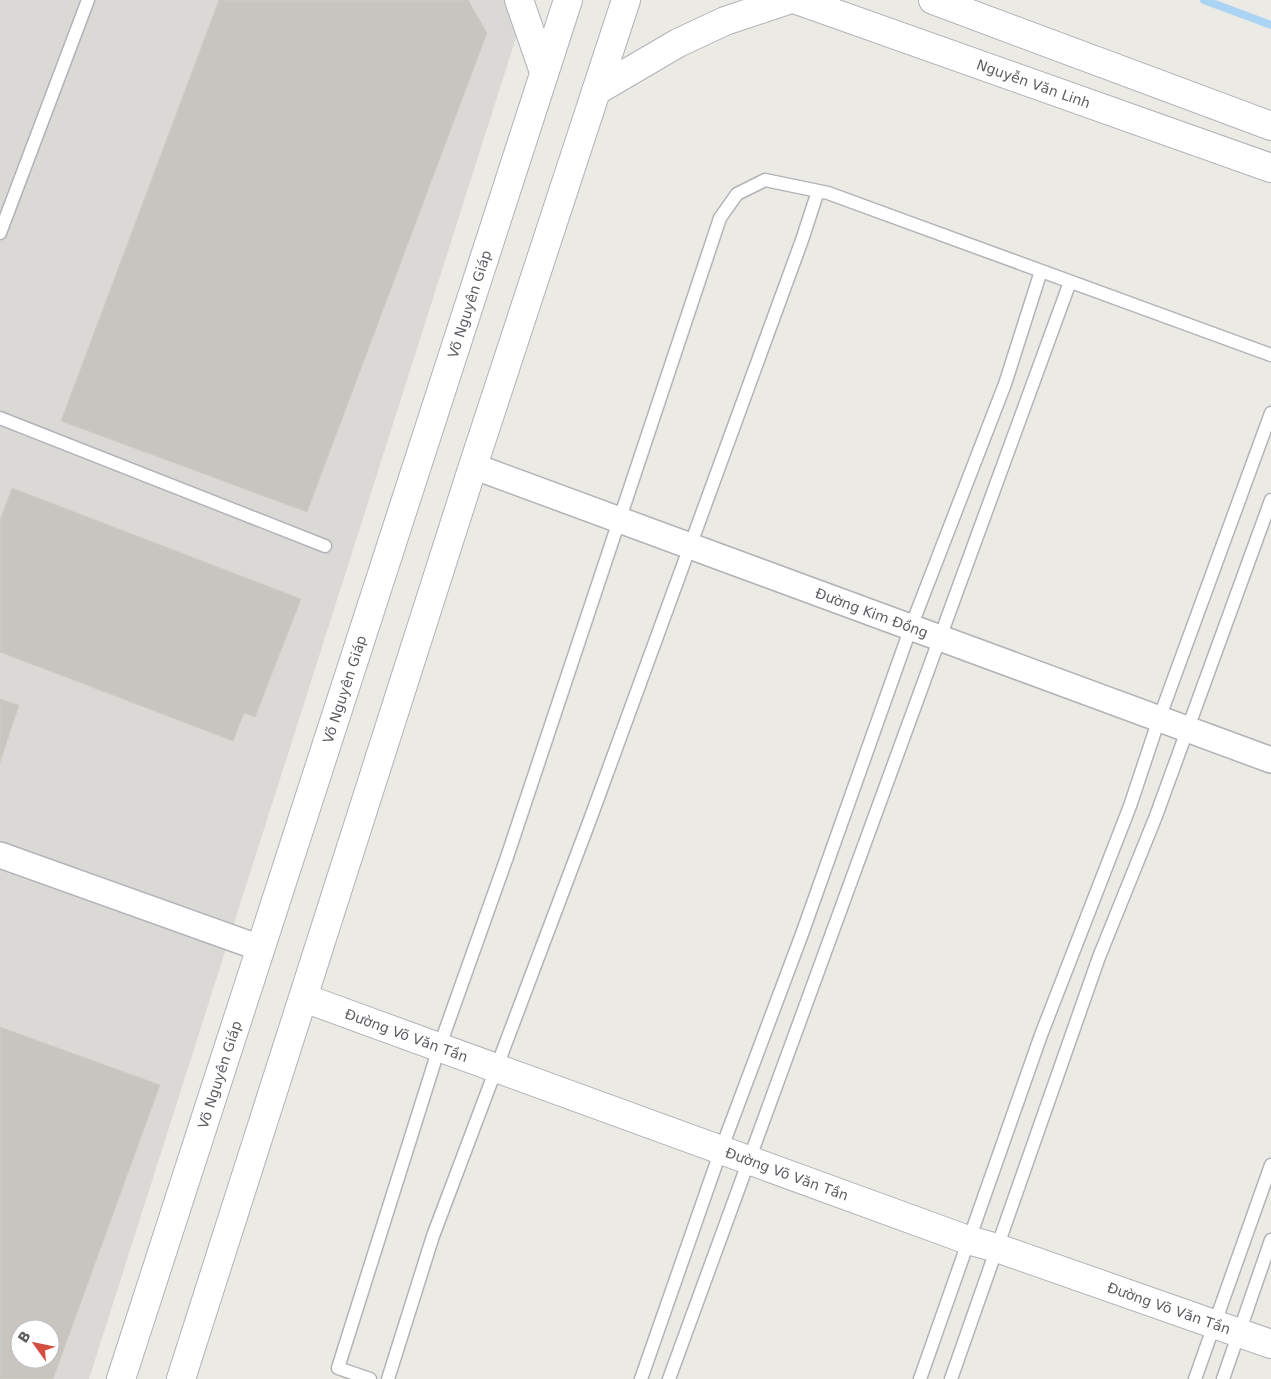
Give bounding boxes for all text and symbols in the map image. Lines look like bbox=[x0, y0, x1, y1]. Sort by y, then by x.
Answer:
street label: Nguyễn Văn Linh bbox=[975, 56, 1093, 111]
street label: Võ Nguyên Giáp bbox=[445, 248, 494, 360]
street label: Đường Kim Đồng bbox=[813, 585, 930, 641]
street label: Võ Nguyên Giáp bbox=[320, 633, 370, 745]
street label: Đường Võ Văn Tần bbox=[343, 1006, 470, 1065]
street label: Võ Nguyên Giáp bbox=[195, 1019, 245, 1130]
street label: Đường Võ Văn Tần bbox=[723, 1144, 851, 1204]
street label: Đường Võ Văn Tần bbox=[1105, 1279, 1233, 1337]
north arrow bbox=[10, 1319, 60, 1369]
text: B bbox=[14, 1328, 34, 1346]

